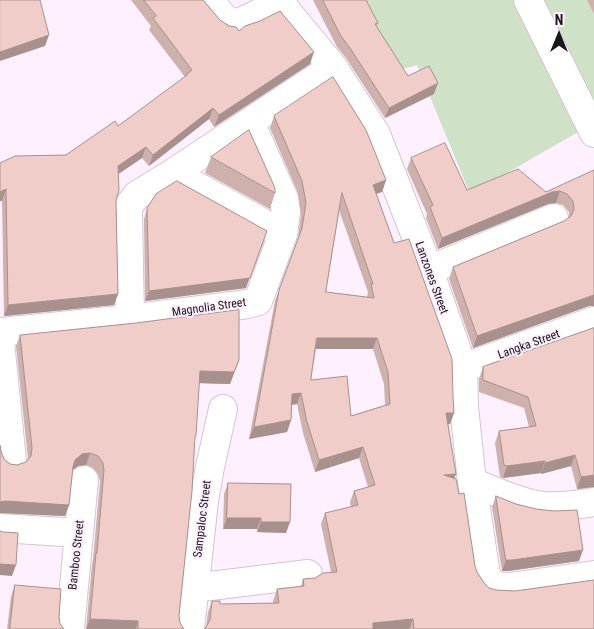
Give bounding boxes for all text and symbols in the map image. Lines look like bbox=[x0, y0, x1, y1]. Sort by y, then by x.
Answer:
north arrow bbox=[534, 10, 584, 60]
text: N bbox=[555, 12, 563, 28]
street label: Lanzones Street bbox=[411, 240, 451, 316]
street label: Magnolia Street bbox=[171, 296, 247, 320]
street label: Langka Street bbox=[496, 327, 562, 363]
street label: Sampaloc Street bbox=[191, 479, 215, 559]
street label: Bamboo Street bbox=[66, 519, 88, 591]

